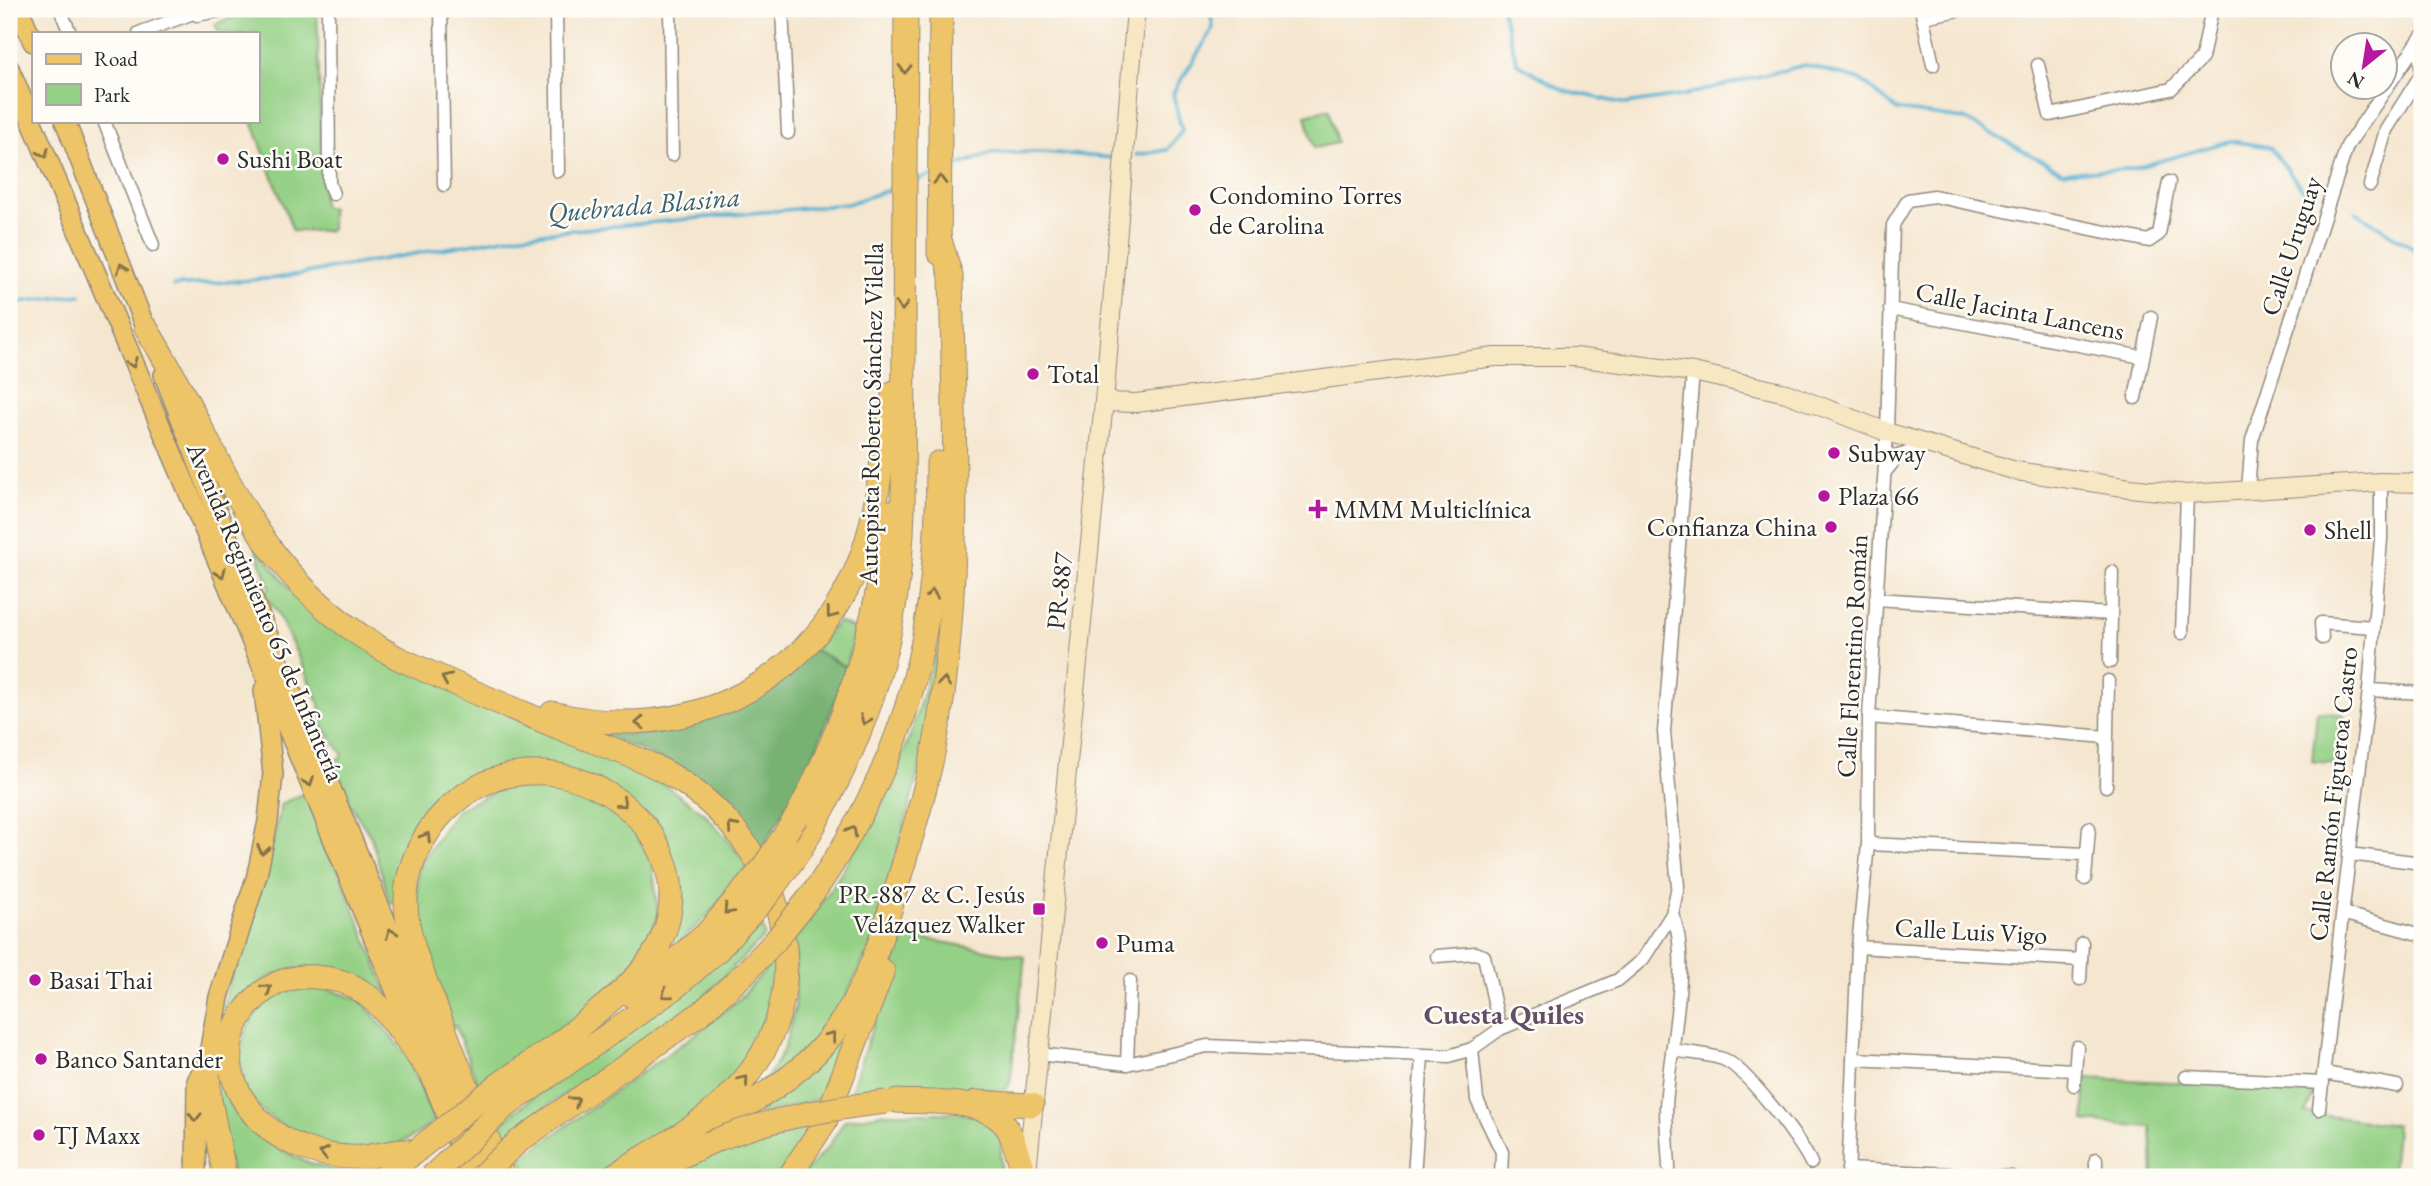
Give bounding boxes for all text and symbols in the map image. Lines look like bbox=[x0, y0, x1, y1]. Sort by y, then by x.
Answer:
legend bbox=[32, 32, 259, 122]
north arrow bbox=[2330, 32, 2400, 102]
text: Road bbox=[94, 45, 138, 72]
one-way arrow bbox=[897, 64, 912, 75]
text: N bbox=[2342, 65, 2369, 95]
text: Park bbox=[94, 81, 131, 108]
place label: Sushi Boat bbox=[237, 142, 342, 176]
one-way arrow bbox=[36, 146, 50, 158]
marker: Sushi Boat bbox=[215, 151, 231, 167]
street label: Calle Uruguay bbox=[2252, 171, 2330, 320]
one-way arrow bbox=[933, 174, 948, 185]
water label: Quebrada Blasina bbox=[546, 178, 742, 230]
place label: Condomino Torres de Carolina bbox=[1209, 178, 1402, 242]
marker: Condomino Torres de Carolina bbox=[1187, 202, 1203, 218]
street label: Autopista Roberto Sánchez Vilella bbox=[851, 242, 891, 586]
one-way arrow bbox=[116, 262, 130, 274]
street label: Calle Jacinta Lancens bbox=[1913, 274, 2127, 348]
one-way arrow bbox=[894, 301, 910, 312]
one-way arrow bbox=[124, 356, 138, 368]
place label: Total bbox=[1047, 357, 1099, 391]
marker: Total bbox=[1025, 366, 1041, 382]
street label: Avenida Regimiento 65 de Infantería bbox=[179, 436, 353, 787]
place label: Subway bbox=[1848, 436, 1926, 470]
marker: Subway bbox=[1826, 445, 1842, 461]
place label: Plaza 66 bbox=[1838, 479, 1919, 513]
marker: Plaza 66 bbox=[1816, 488, 1832, 504]
place label: MMM Multiclínica bbox=[1334, 492, 1532, 526]
marker: MMM Multiclínica bbox=[1308, 499, 1328, 519]
place label: Confianza China bbox=[1647, 510, 1818, 544]
place label: Shell bbox=[2324, 513, 2372, 547]
marker: Confianza China bbox=[1823, 519, 1839, 535]
marker: Shell bbox=[2302, 522, 2318, 538]
street label: Calle Florentino Román bbox=[1829, 533, 1875, 779]
street label: PR-887 bbox=[1038, 550, 1080, 631]
one-way arrow bbox=[213, 565, 227, 578]
one-way arrow bbox=[925, 588, 940, 600]
one-way arrow bbox=[826, 606, 839, 619]
street label: Calle Ramón Figueroa Castro bbox=[2301, 645, 2365, 943]
one-way arrow bbox=[441, 673, 453, 687]
one-way arrow bbox=[936, 676, 951, 687]
one-way arrow bbox=[860, 714, 874, 726]
one-way arrow bbox=[634, 715, 645, 730]
one-way arrow bbox=[301, 775, 315, 787]
one-way arrow bbox=[614, 795, 627, 807]
one-way arrow bbox=[728, 822, 740, 835]
one-way arrow bbox=[844, 826, 857, 839]
one-way arrow bbox=[418, 831, 431, 844]
one-way arrow bbox=[256, 844, 271, 856]
place label: PR-887 & C. Jesús Velázquez Walker bbox=[838, 877, 1025, 941]
marker: PR-887 & C. Jesús Velázquez Walker bbox=[1031, 901, 1047, 917]
one-way arrow bbox=[724, 902, 736, 915]
street label: Calle Luis Vigo bbox=[1894, 910, 2048, 952]
place label: Puma bbox=[1116, 926, 1175, 960]
one-way arrow bbox=[385, 928, 399, 940]
marker: Puma bbox=[1094, 935, 1110, 951]
place label: Basai Thai bbox=[49, 963, 153, 997]
marker: Basai Thai bbox=[27, 972, 43, 988]
one-way arrow bbox=[260, 985, 272, 997]
one-way arrow bbox=[661, 986, 674, 999]
district label: Cuesta Quiles bbox=[1424, 996, 1584, 1032]
one-way arrow bbox=[822, 1031, 835, 1043]
place label: Banco Santander bbox=[55, 1042, 223, 1076]
marker: Banco Santander bbox=[33, 1051, 49, 1067]
one-way arrow bbox=[736, 1075, 748, 1088]
one-way arrow bbox=[567, 1096, 580, 1109]
one-way arrow bbox=[187, 1113, 203, 1123]
place label: TJ Maxx bbox=[53, 1118, 141, 1152]
marker: TJ Maxx bbox=[31, 1127, 47, 1143]
one-way arrow bbox=[318, 1146, 330, 1161]

